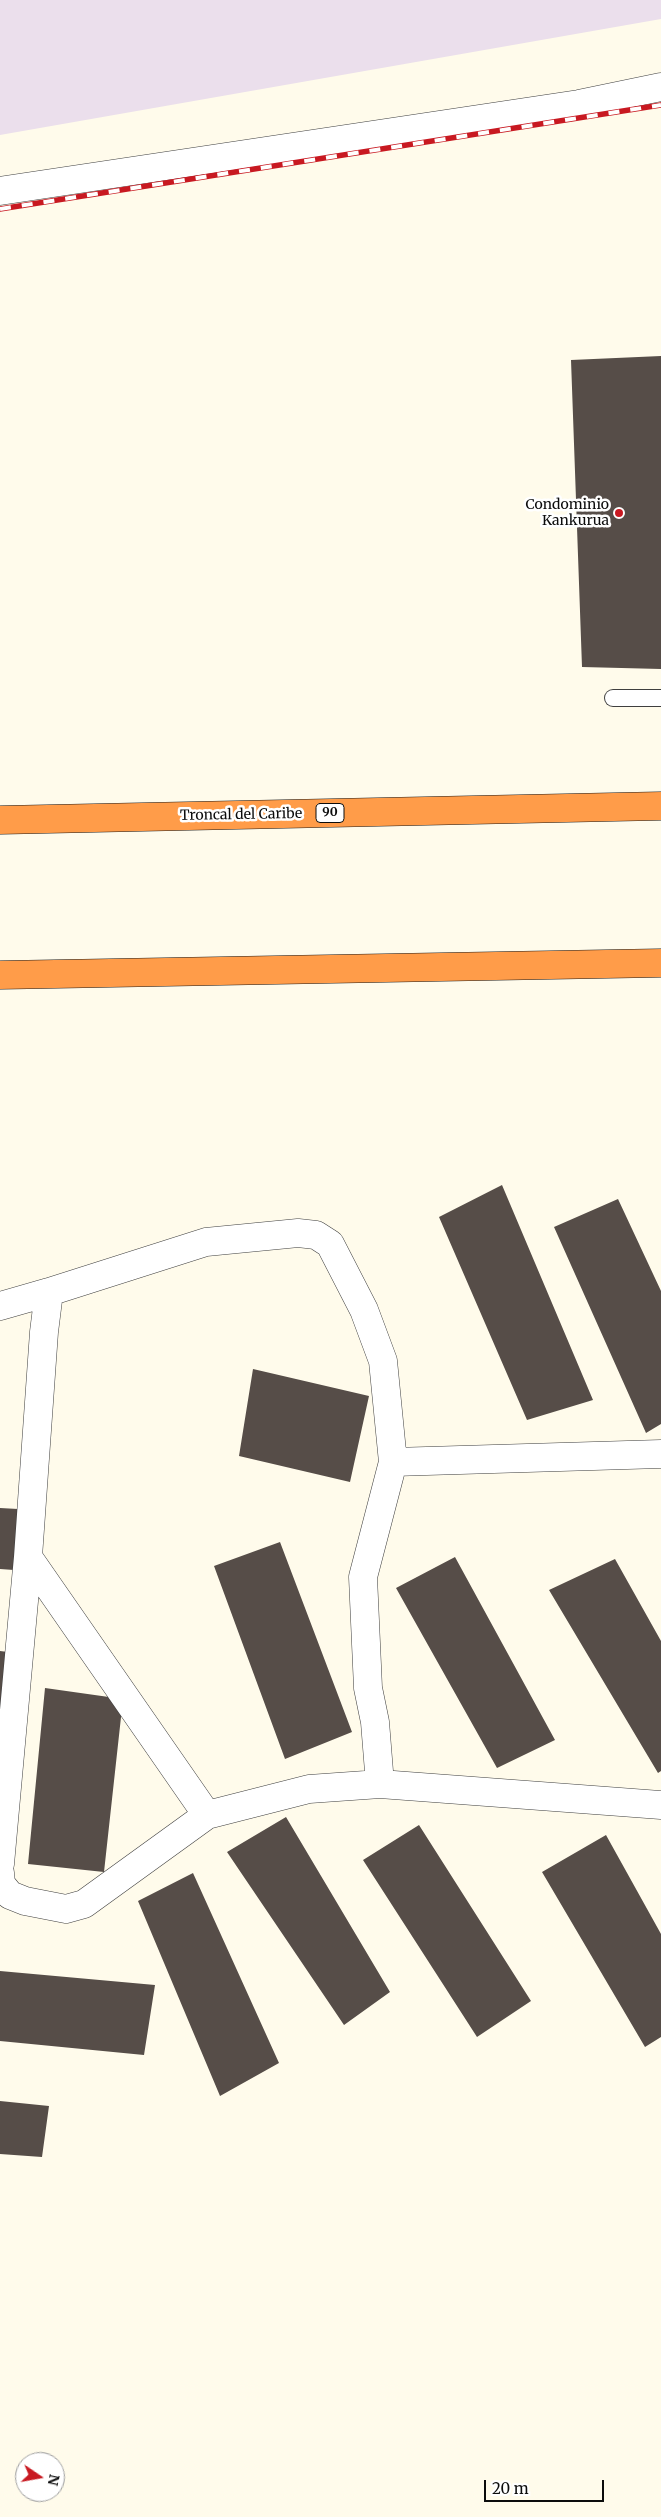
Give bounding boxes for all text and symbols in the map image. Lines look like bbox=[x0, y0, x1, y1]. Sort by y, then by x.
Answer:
place label: Condominio Kankurua bbox=[526, 497, 609, 530]
marker: Condominio Kankurua bbox=[613, 507, 625, 519]
road number: 90 bbox=[316, 804, 344, 822]
street label: Troncal del Caribe bbox=[180, 806, 302, 824]
north arrow bbox=[15, 2452, 65, 2502]
scale bar bbox=[486, 2470, 606, 2502]
text: N bbox=[44, 2473, 64, 2487]
text: 20 m bbox=[492, 2479, 529, 2498]

